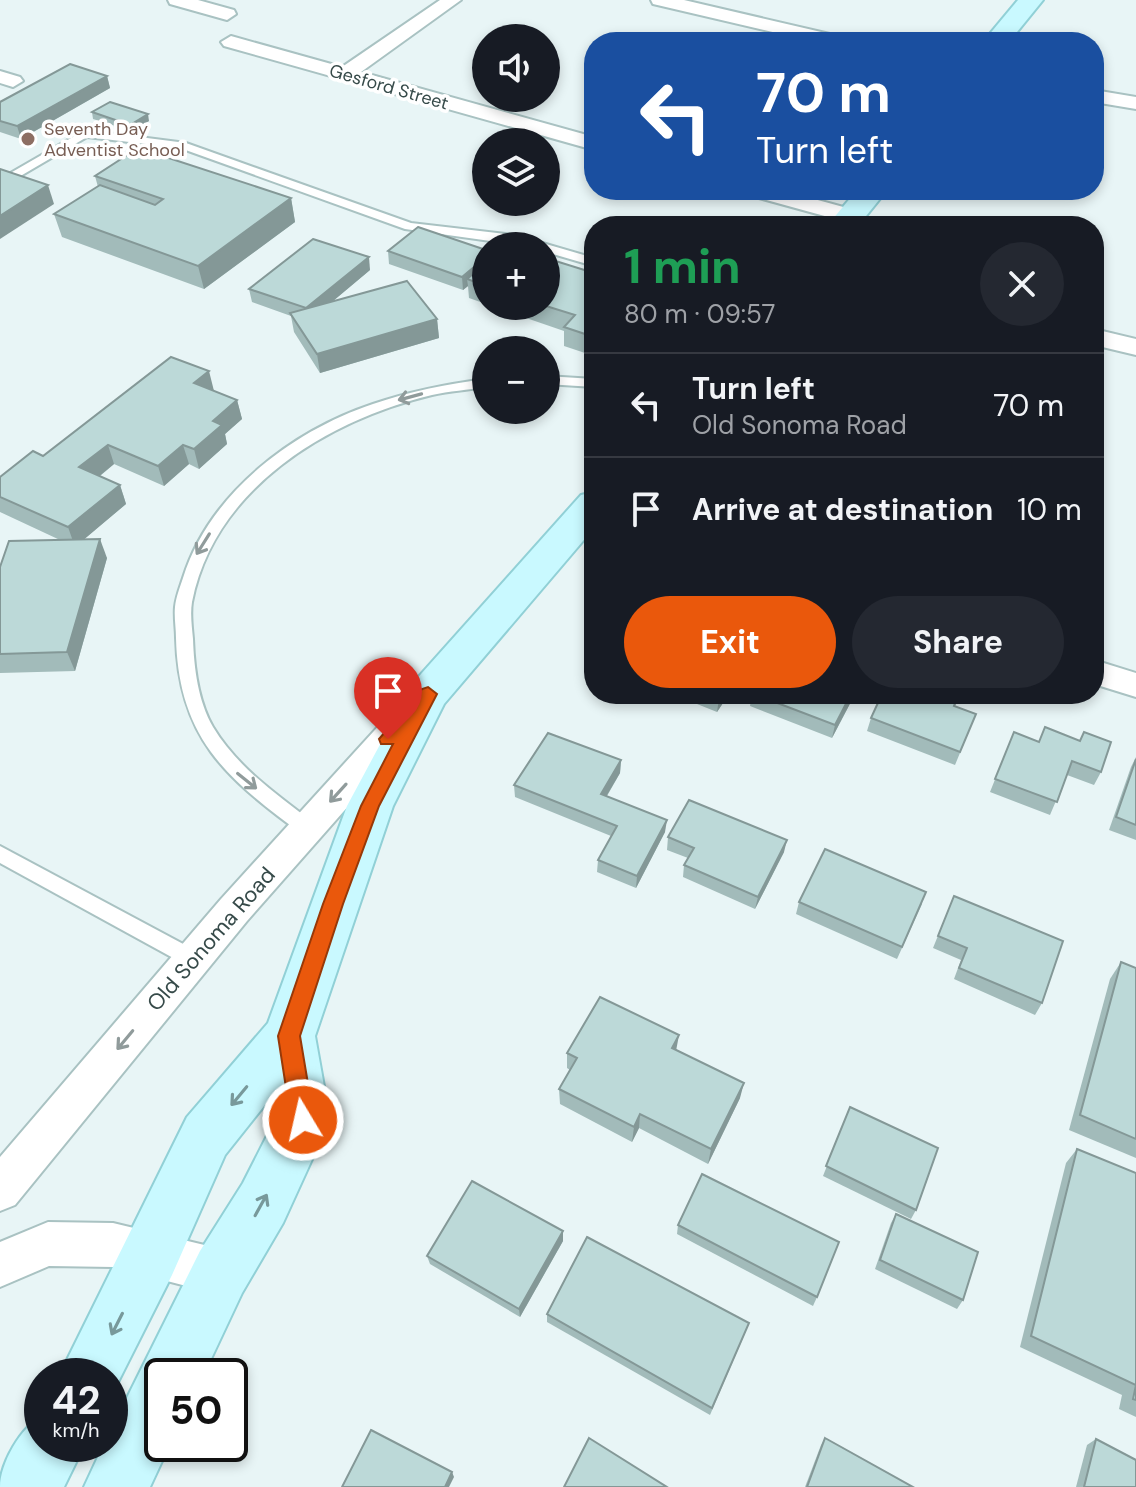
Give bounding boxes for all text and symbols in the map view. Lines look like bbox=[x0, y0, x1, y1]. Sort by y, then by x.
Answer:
map controls bbox=[472, 24, 560, 424]
button: sound bbox=[472, 24, 560, 112]
text: 70 m bbox=[756, 56, 891, 129]
street label: Gesford Street bbox=[327, 59, 451, 115]
icon: left bbox=[624, 64, 728, 168]
place label: Seventh Day Adventist School bbox=[44, 117, 185, 162]
text: Turn left bbox=[756, 127, 893, 174]
button: layers bbox=[472, 128, 560, 216]
marker: Seventh Day Adventist School bbox=[19, 130, 37, 148]
button: + bbox=[472, 232, 560, 320]
text: 1 min bbox=[624, 235, 741, 298]
button: close bbox=[980, 242, 1064, 326]
text: 80 m · 09:57 bbox=[624, 297, 775, 331]
button: − bbox=[472, 336, 560, 424]
text: Turn left bbox=[692, 369, 815, 408]
icon: left bbox=[624, 383, 668, 427]
text: 70 m bbox=[993, 386, 1064, 425]
one-way arrow bbox=[397, 391, 423, 406]
text: Old Sonoma Road bbox=[692, 408, 907, 442]
icon: arrive bbox=[624, 487, 668, 531]
text: Arrive at destination bbox=[692, 490, 993, 529]
text: 10 m bbox=[1017, 490, 1082, 529]
one-way arrow bbox=[194, 532, 210, 555]
button: Exit bbox=[624, 596, 836, 688]
button: Share bbox=[852, 596, 1064, 688]
pin bbox=[354, 657, 422, 739]
icon: arrive bbox=[366, 669, 410, 713]
one-way arrow bbox=[236, 772, 257, 790]
one-way arrow bbox=[330, 783, 348, 803]
street label: Old Sonoma Road bbox=[140, 861, 282, 1017]
one-way arrow bbox=[116, 1030, 134, 1050]
position arrow bbox=[261, 1078, 345, 1162]
one-way arrow bbox=[230, 1085, 248, 1106]
one-way arrow bbox=[254, 1194, 269, 1218]
one-way arrow bbox=[108, 1311, 124, 1335]
speed limit sign: 50 bbox=[144, 1358, 248, 1462]
text: 42 bbox=[51, 1374, 101, 1426]
text: km/h bbox=[52, 1417, 100, 1443]

